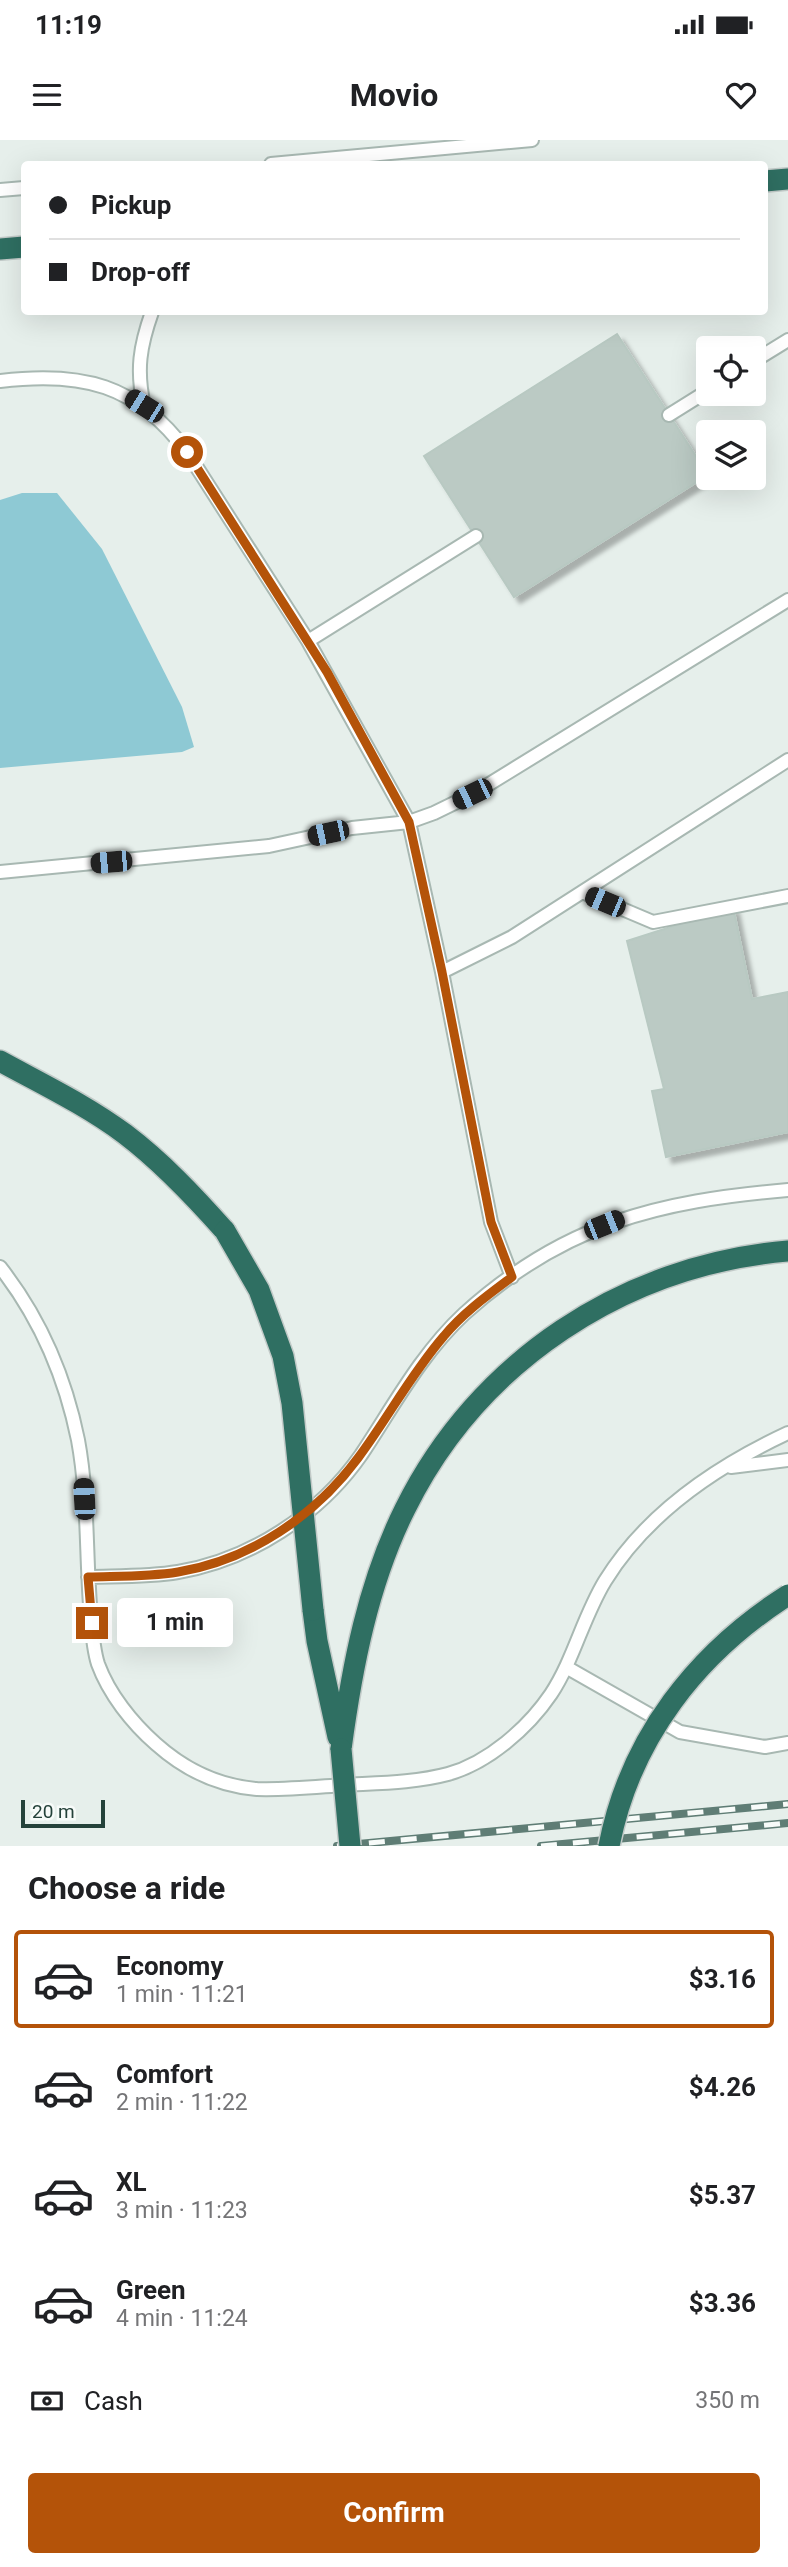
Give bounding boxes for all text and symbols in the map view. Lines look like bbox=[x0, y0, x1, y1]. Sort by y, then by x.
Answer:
text: 11:19 bbox=[35, 10, 102, 40]
icon: menu bbox=[28, 76, 66, 114]
text: Movio bbox=[350, 76, 438, 114]
icon: heart bbox=[722, 76, 760, 114]
text: Pickup bbox=[91, 190, 171, 220]
text: Drop-off bbox=[91, 257, 190, 287]
map controls bbox=[696, 336, 766, 490]
button: locate bbox=[696, 336, 766, 406]
car bbox=[121, 386, 168, 426]
button: layers bbox=[696, 420, 766, 490]
route start bbox=[171, 436, 203, 468]
car bbox=[449, 775, 496, 813]
car bbox=[306, 818, 351, 848]
car bbox=[90, 850, 133, 874]
car bbox=[582, 884, 629, 920]
car bbox=[581, 1207, 628, 1243]
car bbox=[73, 1477, 96, 1521]
callout: 1 min bbox=[116, 1598, 232, 1648]
route end bbox=[76, 1607, 108, 1639]
text: 1 min bbox=[146, 1609, 204, 1636]
scale bar bbox=[21, 1797, 105, 1829]
text: 20 m bbox=[32, 1800, 75, 1823]
text: Choose a ride bbox=[28, 1869, 225, 1907]
icon: car bbox=[32, 1948, 95, 2011]
text: Economy bbox=[116, 1951, 223, 1981]
text: $3.16 bbox=[689, 1964, 756, 1994]
text: 1 min · 11:21 bbox=[116, 1981, 248, 2008]
icon: car bbox=[32, 2056, 95, 2119]
text: Comfort bbox=[116, 2059, 213, 2089]
text: $4.26 bbox=[689, 2072, 756, 2102]
text: 2 min · 11:22 bbox=[116, 2089, 248, 2116]
icon: car bbox=[32, 2164, 95, 2227]
text: XL bbox=[116, 2167, 147, 2197]
text: $5.37 bbox=[689, 2180, 756, 2210]
text: 3 min · 11:23 bbox=[116, 2197, 248, 2224]
icon: car bbox=[32, 2272, 95, 2335]
text: Green bbox=[116, 2275, 186, 2305]
text: $3.36 bbox=[689, 2288, 756, 2318]
text: 4 min · 11:24 bbox=[116, 2305, 248, 2332]
icon: cash bbox=[28, 2382, 66, 2420]
text: Cash bbox=[84, 2386, 143, 2416]
text: 350 m bbox=[695, 2387, 760, 2414]
button: Confirm bbox=[28, 2473, 760, 2553]

